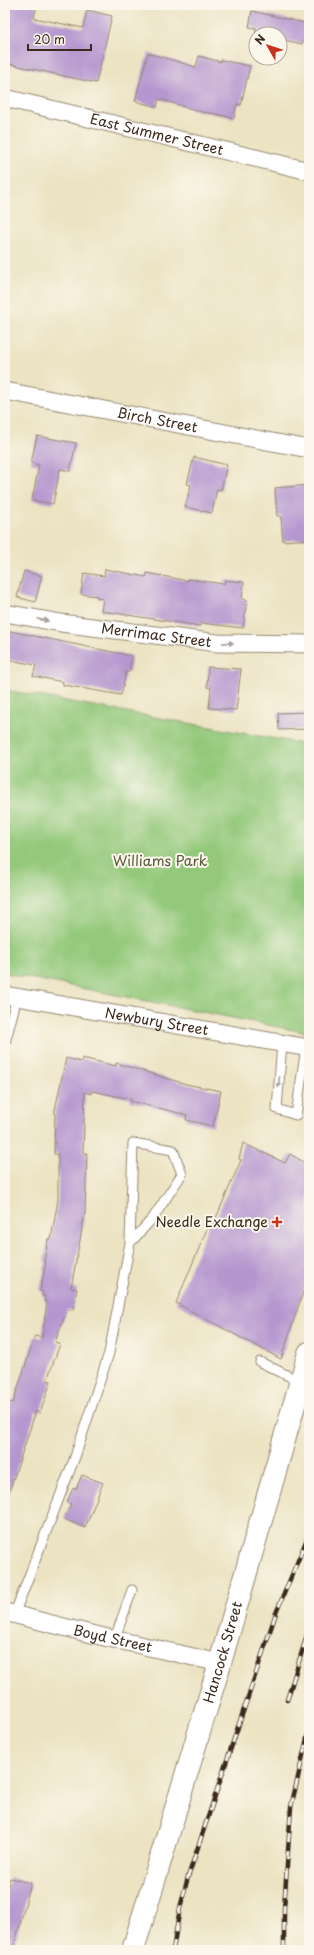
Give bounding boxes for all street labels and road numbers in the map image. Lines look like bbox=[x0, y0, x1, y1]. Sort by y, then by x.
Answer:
street label: East Summer Street bbox=[88, 108, 226, 160]
street label: Birch Street bbox=[115, 402, 200, 438]
street label: Merrimac Street bbox=[100, 617, 213, 652]
street label: Newbury Street bbox=[103, 1002, 210, 1040]
street label: Hancock Street bbox=[197, 1598, 247, 1706]
street label: Boyd Street bbox=[71, 1619, 154, 1657]

